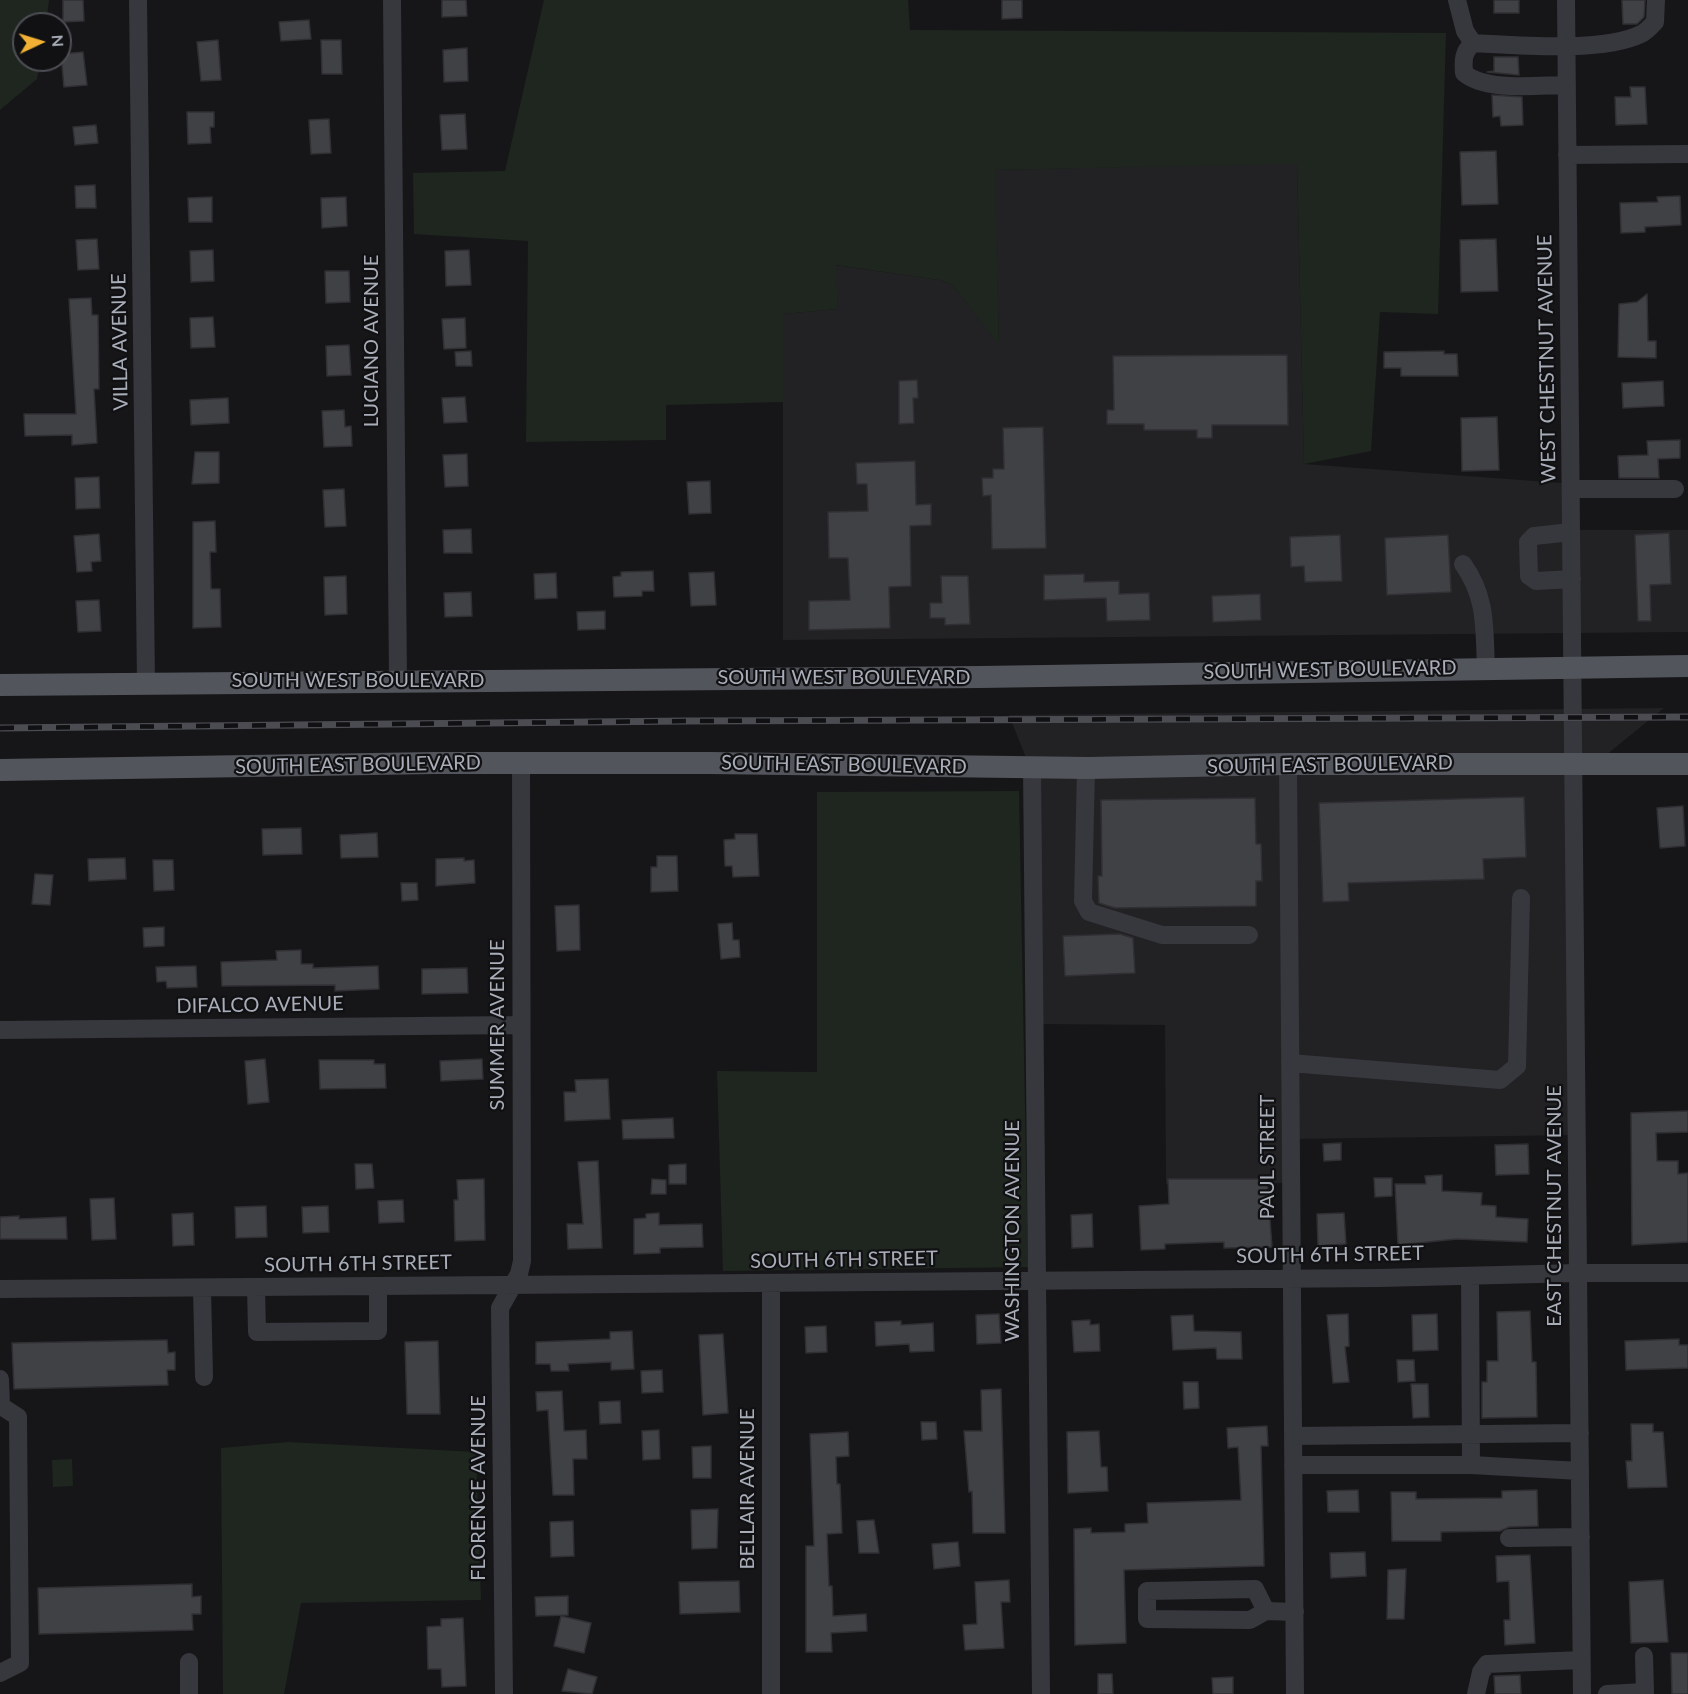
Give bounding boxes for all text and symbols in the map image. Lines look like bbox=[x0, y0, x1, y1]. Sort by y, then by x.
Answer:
north arrow bbox=[12, 12, 72, 72]
text: N bbox=[49, 34, 68, 48]
street label: WEST CHESTNUT AVENUE bbox=[1533, 234, 1561, 484]
street label: LUCIANO AVENUE bbox=[360, 255, 384, 427]
street label: VILLA AVENUE bbox=[107, 273, 133, 411]
street label: SOUTH WEST BOULEVARD bbox=[1203, 656, 1457, 684]
street label: SOUTH WEST BOULEVARD bbox=[717, 666, 971, 690]
street label: SOUTH WEST BOULEVARD bbox=[231, 669, 485, 693]
street label: SOUTH EAST BOULEVARD bbox=[235, 751, 481, 779]
street label: SOUTH EAST BOULEVARD bbox=[721, 751, 967, 779]
street label: SOUTH EAST BOULEVARD bbox=[1207, 751, 1453, 779]
street label: SUMMER AVENUE bbox=[486, 940, 510, 1110]
street label: DIFALCO AVENUE bbox=[176, 992, 344, 1018]
street label: EAST CHESTNUT AVENUE bbox=[1543, 1085, 1567, 1327]
street label: PAUL STREET bbox=[1256, 1095, 1280, 1219]
street label: WASHINGTON AVENUE bbox=[1001, 1120, 1025, 1342]
street label: SOUTH 6TH STREET bbox=[1236, 1241, 1424, 1269]
street label: SOUTH 6TH STREET bbox=[750, 1246, 938, 1274]
street label: SOUTH 6TH STREET bbox=[264, 1250, 452, 1278]
street label: FLORENCE AVENUE bbox=[467, 1395, 491, 1581]
street label: BELLAIR AVENUE bbox=[736, 1409, 760, 1569]

